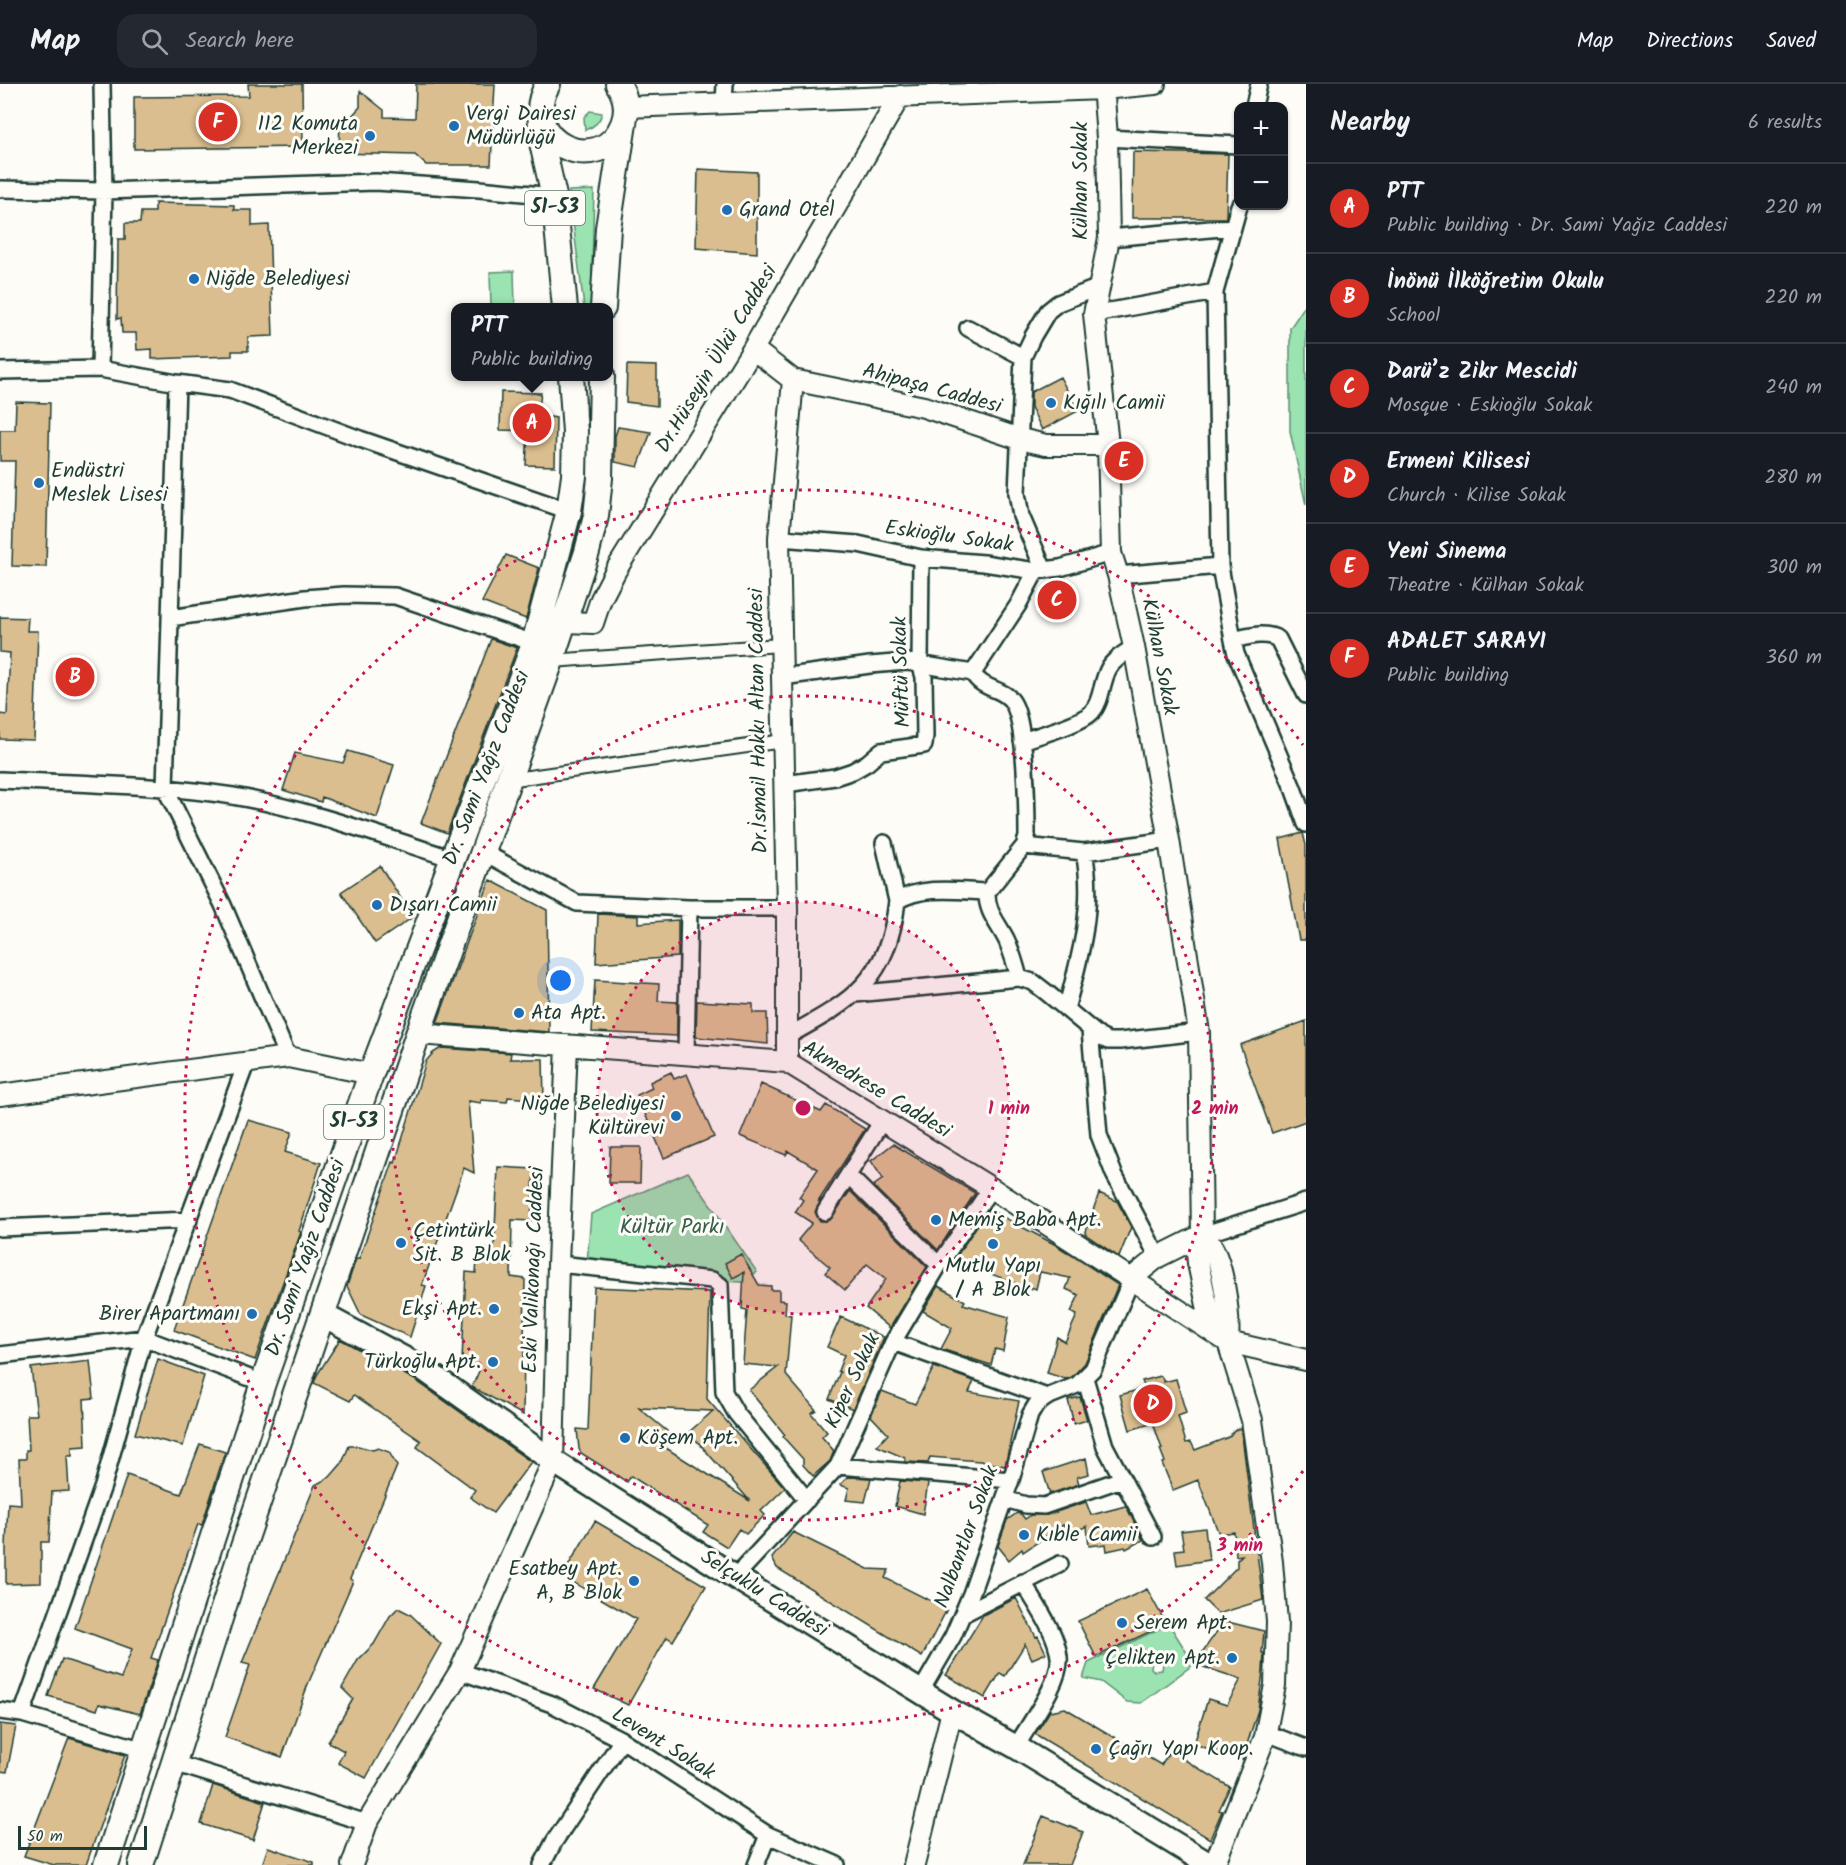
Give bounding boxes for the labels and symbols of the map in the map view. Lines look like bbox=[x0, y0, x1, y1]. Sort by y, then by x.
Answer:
place label: Vergi Dairesi Müdürlüğü bbox=[466, 98, 577, 155]
pin: F bbox=[198, 99, 238, 144]
place label: 112 Komuta Merkezi bbox=[257, 108, 359, 165]
marker: Vergi Dairesi Müdürlüğü bbox=[447, 119, 461, 133]
street label: Külhan Sokak bbox=[1065, 122, 1098, 240]
marker: 112 Komuta Merkezi bbox=[363, 129, 377, 143]
road number: 51-53 bbox=[525, 191, 585, 225]
place label: Grand Otel bbox=[739, 194, 834, 227]
marker: Grand Otel bbox=[720, 203, 734, 217]
street label: Dr.Hüseyin Ülkü Caddesi bbox=[647, 257, 787, 460]
place label: Niğde Belediyesi bbox=[206, 263, 351, 296]
marker: Niğde Belediyesi bbox=[187, 272, 201, 286]
street label: Ahipaşa Caddesi bbox=[859, 355, 1006, 424]
place label: Kığılı Camii bbox=[1063, 387, 1165, 420]
marker: Kığılı Camii bbox=[1044, 396, 1058, 410]
pin: A bbox=[512, 400, 552, 446]
pin: E bbox=[1104, 438, 1144, 484]
place label: Endüstri Meslek Lisesi bbox=[51, 455, 169, 512]
marker: Endüstri Meslek Lisesi bbox=[32, 476, 46, 490]
street label: Eskioğlu Sokak bbox=[883, 512, 1015, 562]
pin: C bbox=[1038, 578, 1076, 622]
street label: Dr.İsmail Hakkı Altan Caddesi bbox=[740, 587, 778, 854]
street label: Külhan Sokak bbox=[1131, 596, 1187, 718]
street label: Müftü Sokak bbox=[884, 616, 920, 728]
pin: B bbox=[56, 654, 94, 700]
street label: Dr. Sami Yağız Caddesi bbox=[435, 665, 540, 870]
place label: Dışarı Camii bbox=[389, 889, 498, 922]
marker: Dışarı Camii bbox=[370, 898, 384, 912]
your location bbox=[546, 966, 575, 995]
place label: Ata Apt. bbox=[531, 997, 606, 1030]
marker: Ata Apt. bbox=[512, 1006, 526, 1020]
street label: Akmedrese Caddesi bbox=[795, 1032, 958, 1148]
place label: Niğde Belediyesi Kültürevi bbox=[520, 1088, 665, 1145]
text: 1 min bbox=[988, 1095, 1030, 1124]
text: 2 min bbox=[1192, 1095, 1238, 1124]
centre of rings bbox=[793, 1098, 813, 1118]
road number: 51-53 bbox=[324, 1105, 384, 1139]
marker: Niğde Belediyesi Kültürevi bbox=[669, 1109, 683, 1123]
street label: Dr. Sami Yağız Caddesi bbox=[257, 1154, 356, 1361]
street label: Eski Valikonağı Caddesi bbox=[514, 1165, 554, 1374]
place label: Memiş Baba Apt. bbox=[948, 1204, 1102, 1237]
park label: Kültür Parkı bbox=[620, 1211, 724, 1244]
marker: Memiş Baba Apt. bbox=[929, 1213, 943, 1227]
place label: Çetintürk Sit. B Blok bbox=[413, 1215, 511, 1272]
marker: Çetintürk Sit. B Blok bbox=[394, 1236, 408, 1250]
marker: Mutlu Yapı / A Blok bbox=[986, 1237, 1000, 1251]
place label: Mutlu Yapı / A Blok bbox=[945, 1250, 1041, 1307]
place label: Ekşi Apt. bbox=[402, 1293, 482, 1326]
place label: Birer Apartmanı bbox=[99, 1298, 240, 1331]
marker: Ekşi Apt. bbox=[487, 1302, 501, 1316]
marker: Birer Apartmanı bbox=[245, 1307, 259, 1321]
street label: Kiper Sokak bbox=[816, 1327, 890, 1434]
place label: Türkoğlu Apt. bbox=[364, 1346, 481, 1379]
marker: Türkoğlu Apt. bbox=[486, 1355, 500, 1369]
pin: D bbox=[1134, 1382, 1172, 1426]
place label: Köşem Apt. bbox=[637, 1422, 738, 1455]
marker: Köşem Apt. bbox=[618, 1431, 632, 1445]
street label: Nalbantlar Sokak bbox=[926, 1461, 1008, 1613]
place label: Kıble Camii bbox=[1036, 1519, 1138, 1552]
marker: Kıble Camii bbox=[1017, 1528, 1031, 1542]
text: 3 min bbox=[1216, 1532, 1263, 1561]
street label: Selçuklu Caddesi bbox=[694, 1541, 835, 1647]
place label: Esatbey Apt. A, B Blok bbox=[508, 1553, 622, 1610]
marker: Esatbey Apt. A, B Blok bbox=[627, 1574, 641, 1588]
place label: Serem Apt. bbox=[1134, 1607, 1232, 1640]
marker: Serem Apt. bbox=[1115, 1616, 1129, 1630]
place label: Çelikten Apt. bbox=[1105, 1642, 1220, 1675]
marker: Çelikten Apt. bbox=[1225, 1651, 1239, 1665]
street label: Levent Sokak bbox=[605, 1699, 722, 1789]
place label: Çağrı Yapı Koop. bbox=[1108, 1733, 1254, 1766]
marker: Çağrı Yapı Koop. bbox=[1089, 1742, 1103, 1756]
scale bar bbox=[18, 1823, 147, 1850]

